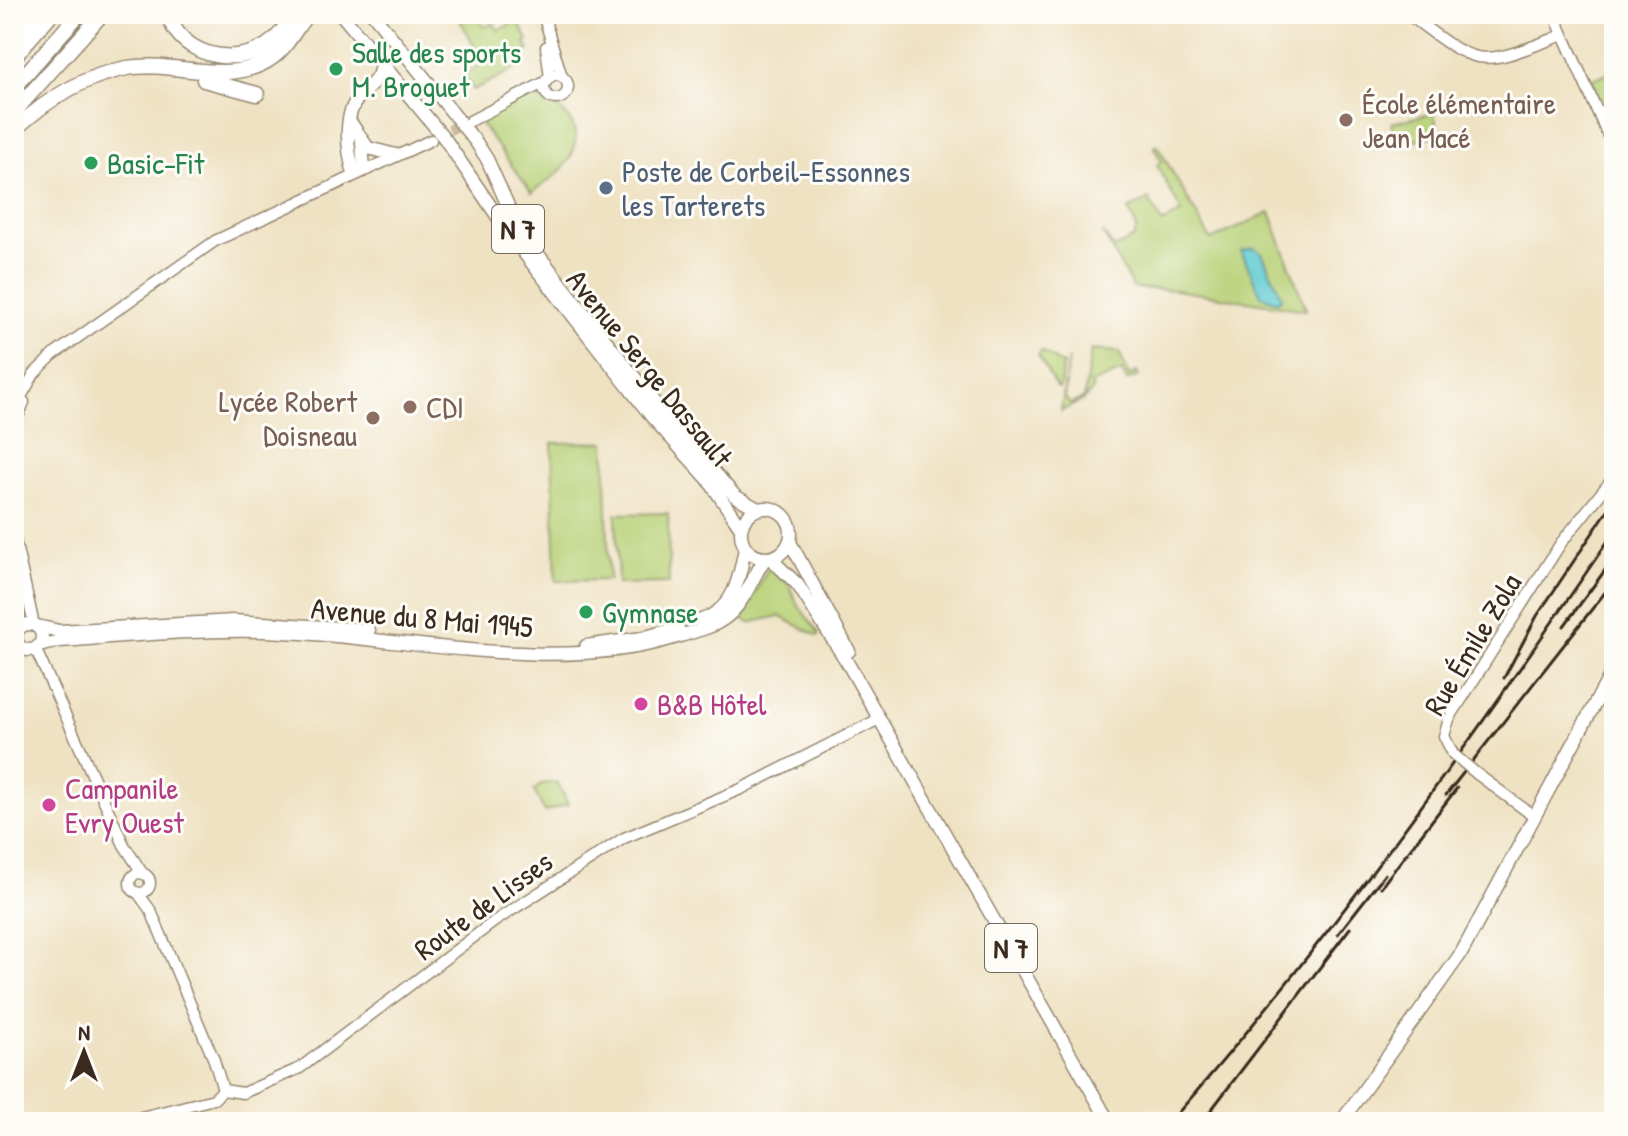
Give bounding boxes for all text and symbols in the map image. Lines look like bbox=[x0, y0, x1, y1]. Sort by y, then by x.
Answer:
place label: Salle des sports M. Broguet bbox=[352, 32, 521, 106]
marker: Salle des sports M. Broguet bbox=[327, 60, 345, 78]
place label: École élémentaire Jean Macé bbox=[1362, 83, 1556, 157]
marker: École élémentaire Jean Macé bbox=[1337, 111, 1355, 129]
place label: Basic-Fit bbox=[107, 143, 205, 183]
place label: Poste de Corbeil-Essonnes les Tarterets bbox=[622, 151, 910, 225]
marker: Basic-Fit bbox=[82, 154, 100, 172]
marker: Poste de Corbeil-Essonnes les Tarterets bbox=[597, 179, 615, 197]
road number: N 7 bbox=[492, 205, 544, 253]
street label: Avenue Serge Dassault bbox=[558, 261, 743, 476]
place label: Lycée Robert Doisneau bbox=[219, 381, 358, 455]
place label: CDI bbox=[426, 387, 464, 427]
marker: CDI bbox=[401, 398, 419, 416]
marker: Lycée Robert Doisneau bbox=[364, 409, 382, 427]
street label: Rue Émile Zola bbox=[1414, 565, 1530, 722]
street label: Avenue du 8 Mai 1945 bbox=[309, 587, 535, 647]
place label: Gymnase bbox=[602, 592, 698, 632]
marker: Gymnase bbox=[577, 603, 595, 621]
place label: B&B Hôtel bbox=[657, 684, 767, 724]
marker: B&B Hôtel bbox=[632, 695, 650, 713]
place label: Campanile Evry Ouest bbox=[65, 768, 185, 842]
marker: Campanile Evry Ouest bbox=[40, 796, 58, 814]
street label: Route de Lisses bbox=[406, 841, 560, 969]
road number: N 7 bbox=[985, 924, 1037, 972]
north arrow bbox=[44, 1012, 124, 1092]
text: N bbox=[78, 1017, 90, 1047]

